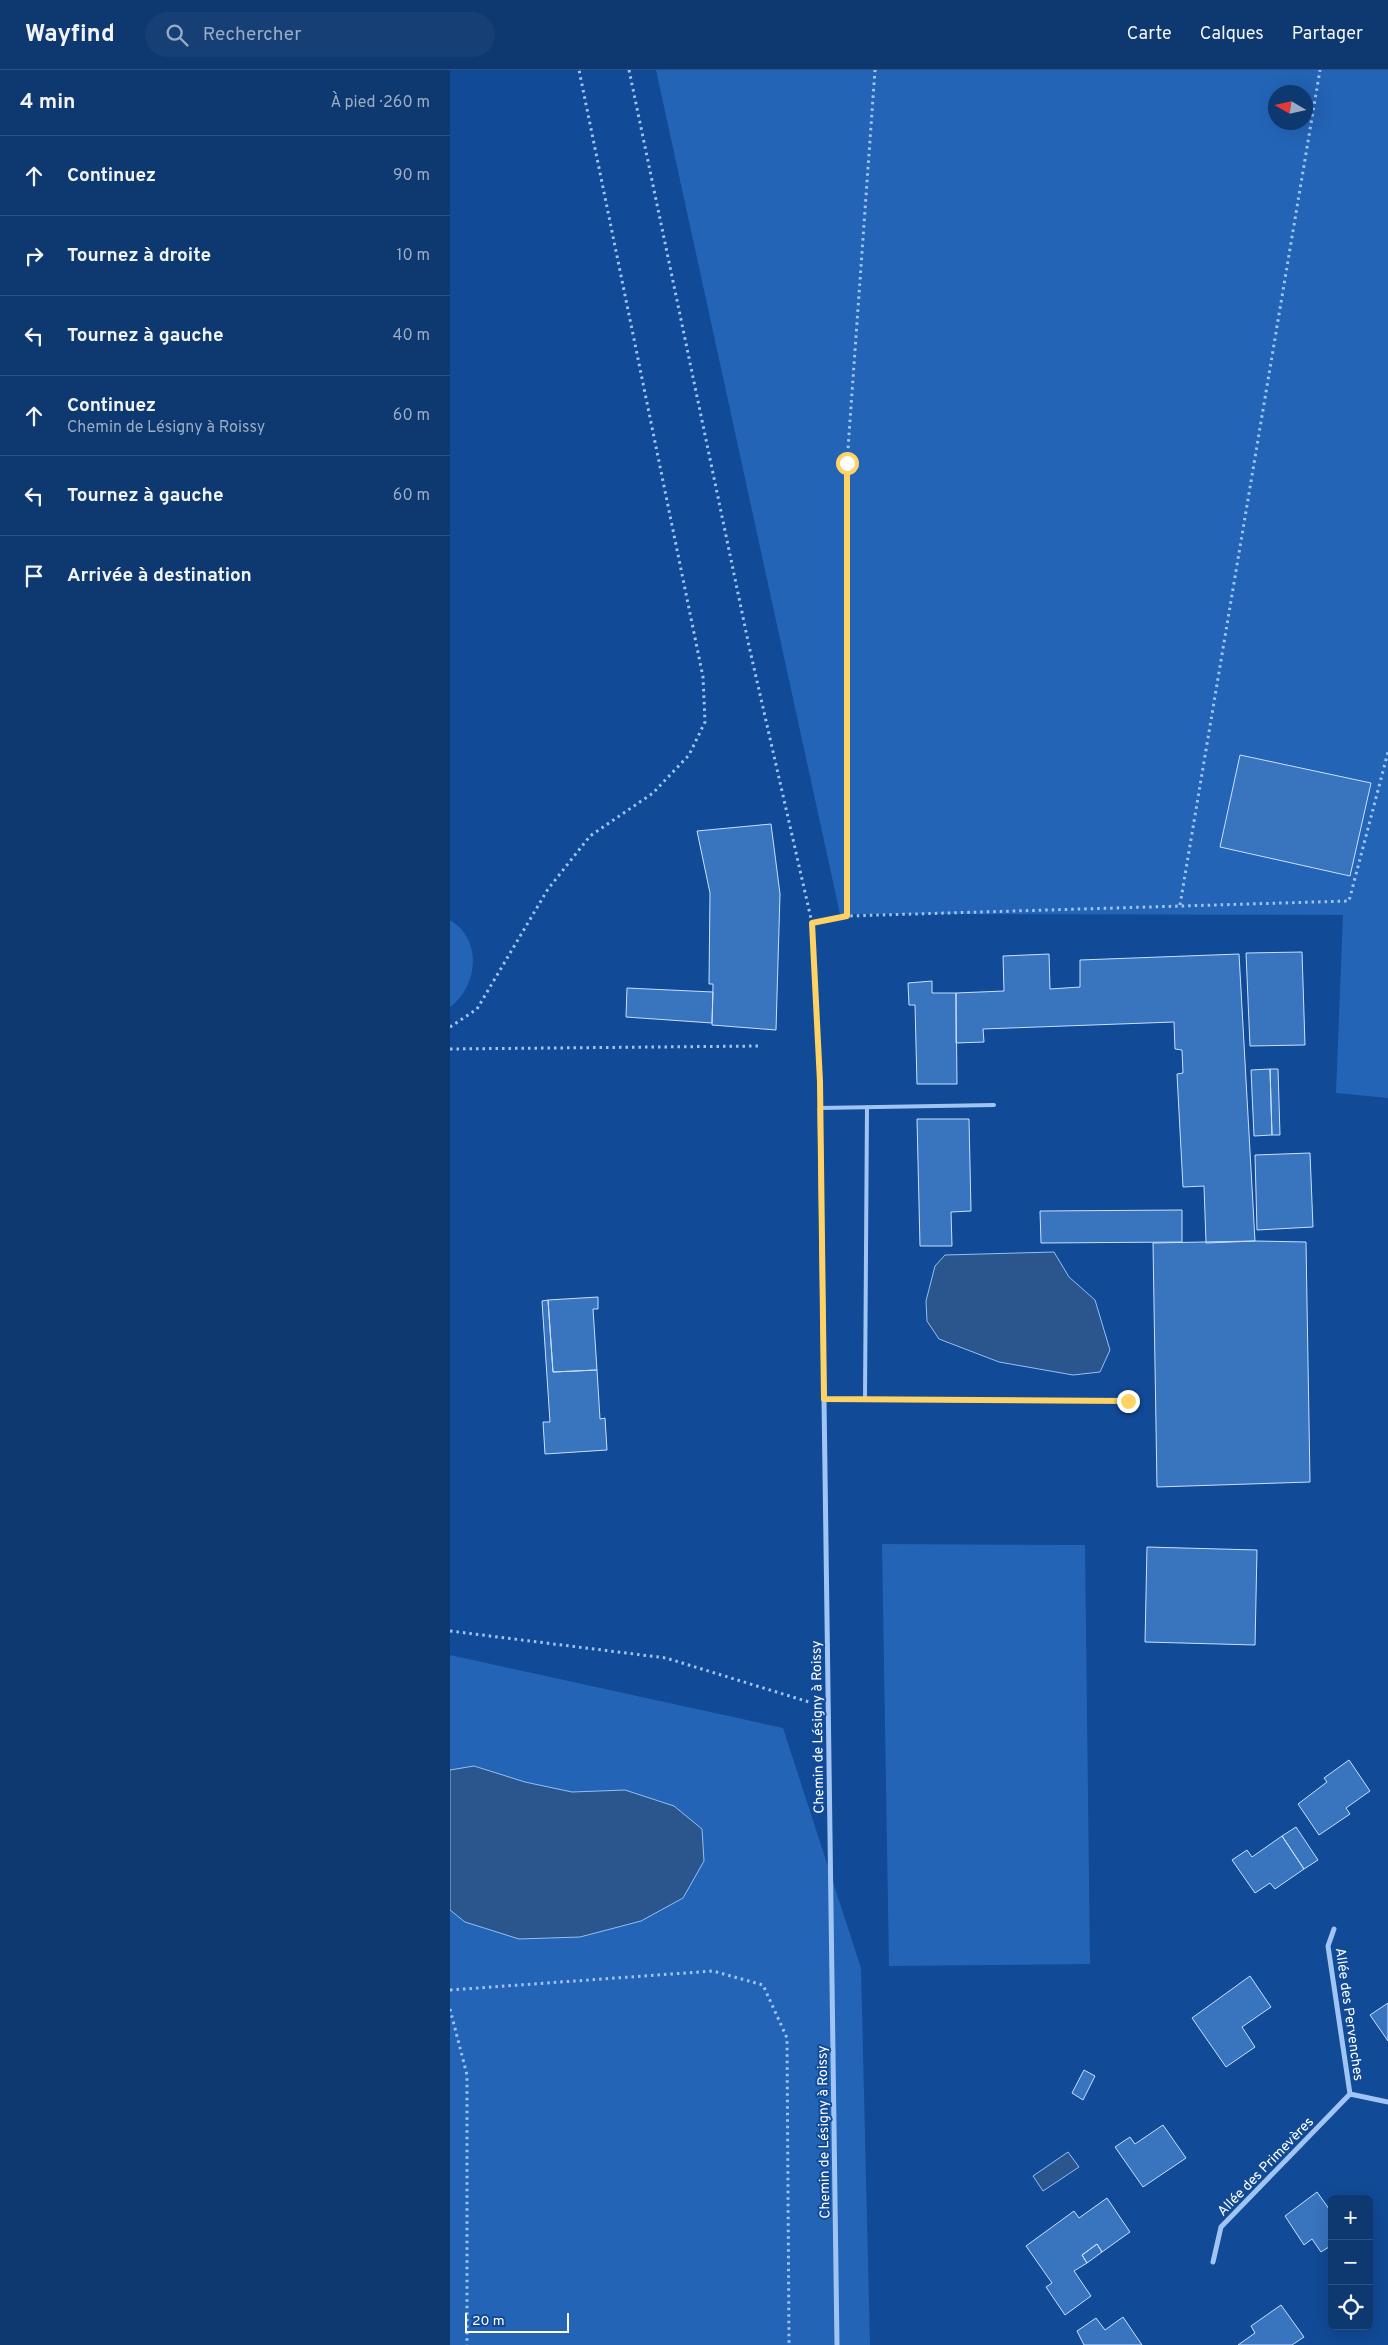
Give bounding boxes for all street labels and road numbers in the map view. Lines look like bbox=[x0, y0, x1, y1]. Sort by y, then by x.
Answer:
street label: Chemin de Lésigny à Roissy bbox=[808, 1640, 829, 1814]
street label: Allée des Pervenches bbox=[1331, 1947, 1366, 2082]
street label: Chemin de Lésigny à Roissy bbox=[814, 2045, 835, 2219]
street label: Allée des Primevères bbox=[1214, 2114, 1318, 2220]

